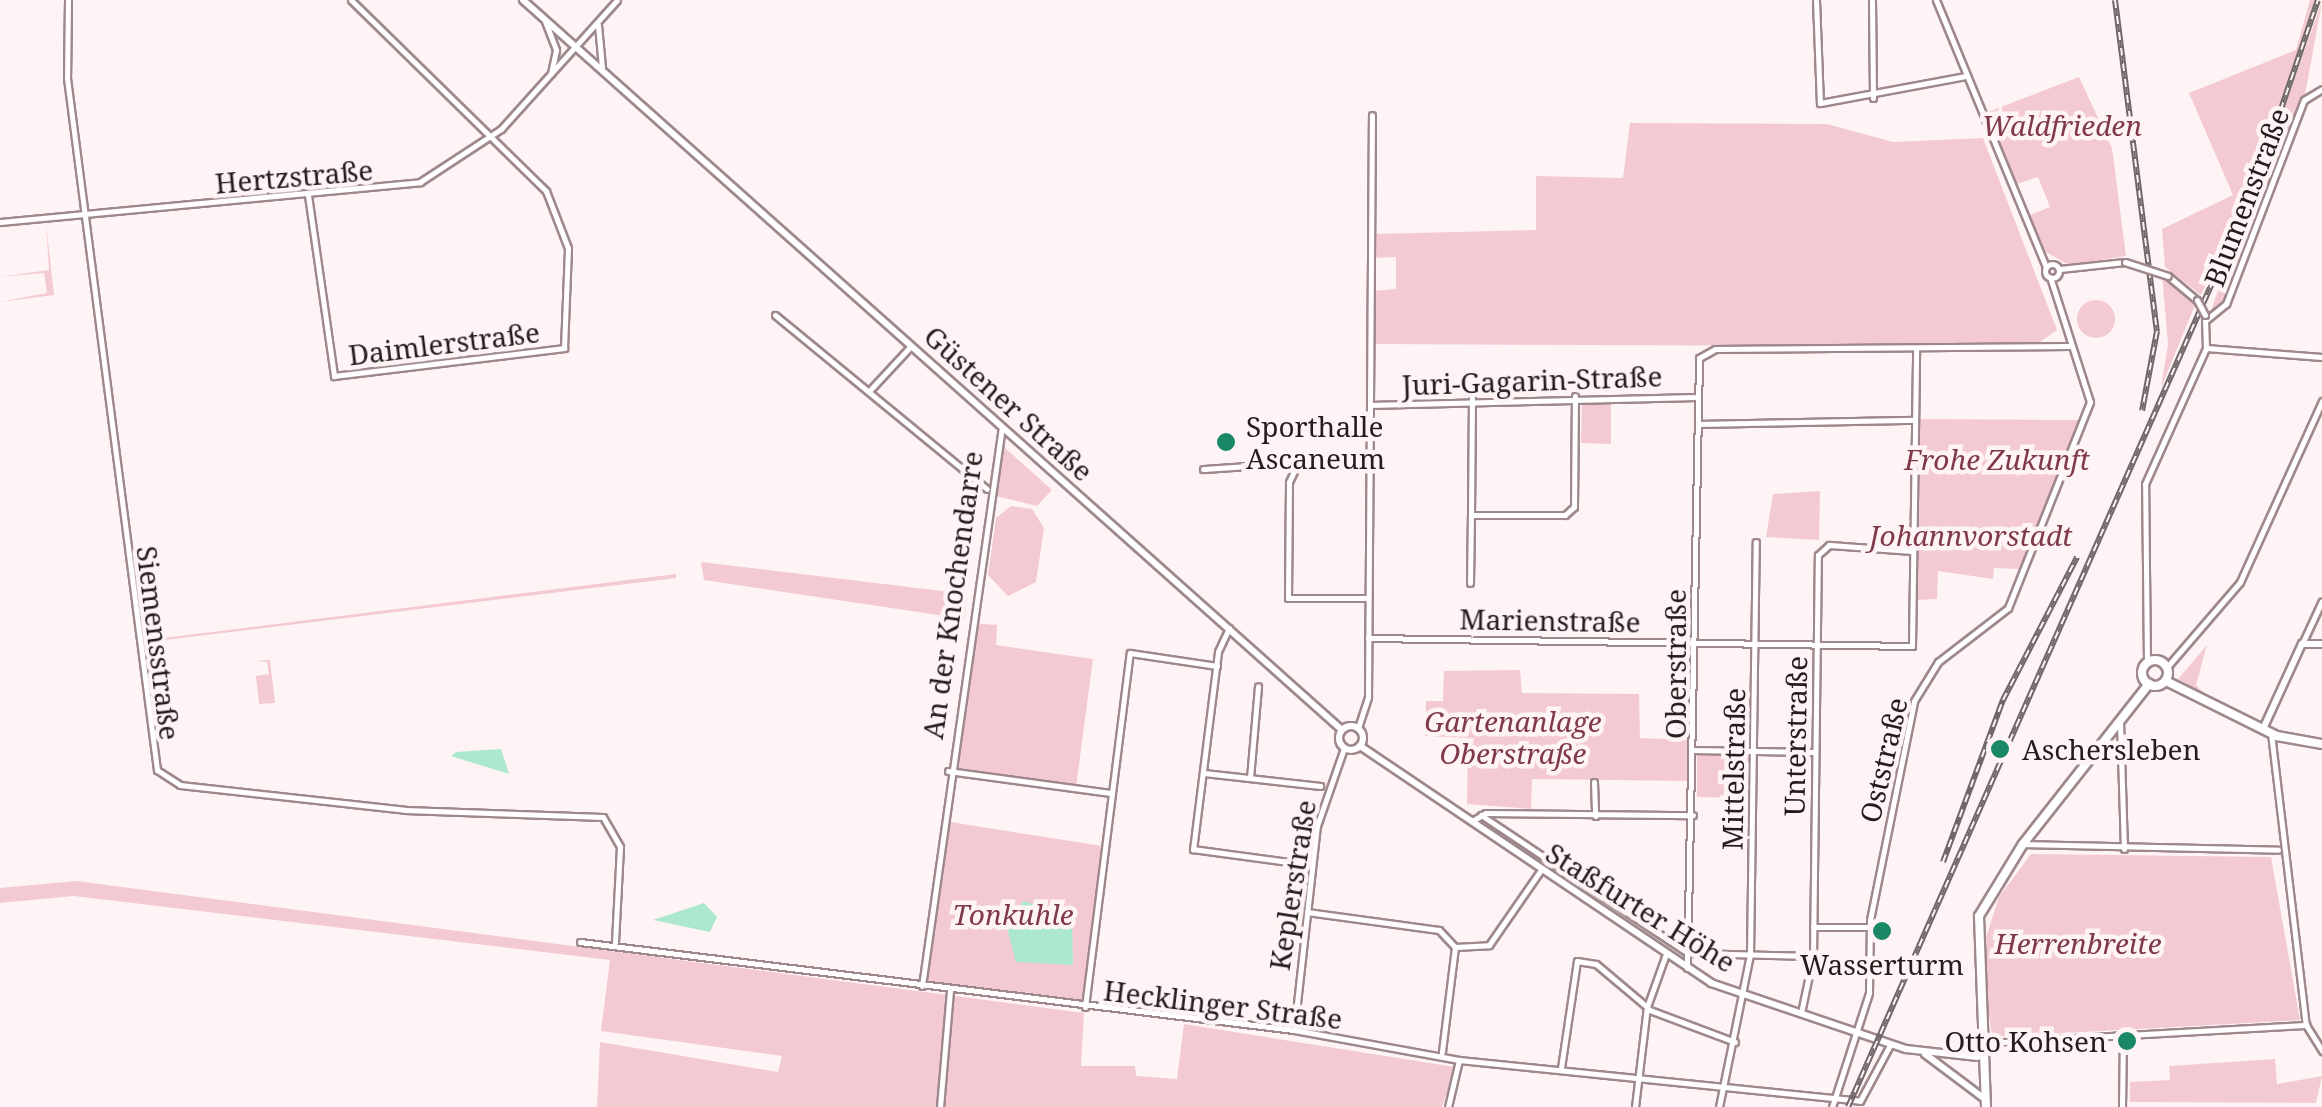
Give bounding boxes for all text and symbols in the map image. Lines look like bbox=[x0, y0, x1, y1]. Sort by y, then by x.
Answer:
street label: Blumenstraße bbox=[2197, 103, 2295, 291]
park label: Waldfrieden bbox=[1982, 108, 2142, 142]
street label: Hertzstraße bbox=[214, 152, 374, 200]
street label: Daimlerstraße bbox=[346, 315, 542, 371]
street label: Güstener Straße bbox=[918, 318, 1100, 488]
street label: Juri-Gagarin-Straße bbox=[1401, 359, 1663, 401]
place label: Sporthalle Ascaneum bbox=[1246, 409, 1385, 475]
marker: Sporthalle Ascaneum bbox=[1215, 431, 1237, 453]
park label: Frohe Zukunft bbox=[1904, 442, 2090, 476]
street label: An der Knochendarre bbox=[915, 449, 989, 741]
park label: Johannvorstadt bbox=[1870, 518, 2072, 552]
street label: Siemensstraße bbox=[130, 544, 188, 742]
street label: Oberstraße bbox=[1658, 589, 1692, 739]
street label: Marienstraße bbox=[1459, 602, 1641, 638]
street label: Unterstraße bbox=[1777, 656, 1813, 816]
street label: Mittelstraße bbox=[1715, 687, 1751, 851]
street label: Oststraße bbox=[1852, 694, 1914, 826]
park label: Gartenanlage Oberstraße bbox=[1424, 704, 1602, 770]
place label: Aschersleben bbox=[2022, 732, 2201, 766]
marker: Aschersleben bbox=[1987, 736, 2013, 762]
street label: Keplerstraße bbox=[1262, 797, 1322, 973]
street label: Staßfurter Höhe bbox=[1540, 835, 1742, 979]
park label: Tonkuhle bbox=[953, 897, 1073, 931]
marker: Wasserturm bbox=[1871, 920, 1893, 942]
park label: Herrenbreite bbox=[1995, 926, 2161, 960]
place label: Wasserturm bbox=[1800, 947, 1964, 981]
street label: Hecklinger Straße bbox=[1102, 973, 1344, 1035]
place label: Otto Kohsen bbox=[1944, 1024, 2107, 1058]
marker: Otto Kohsen bbox=[2116, 1030, 2138, 1052]

